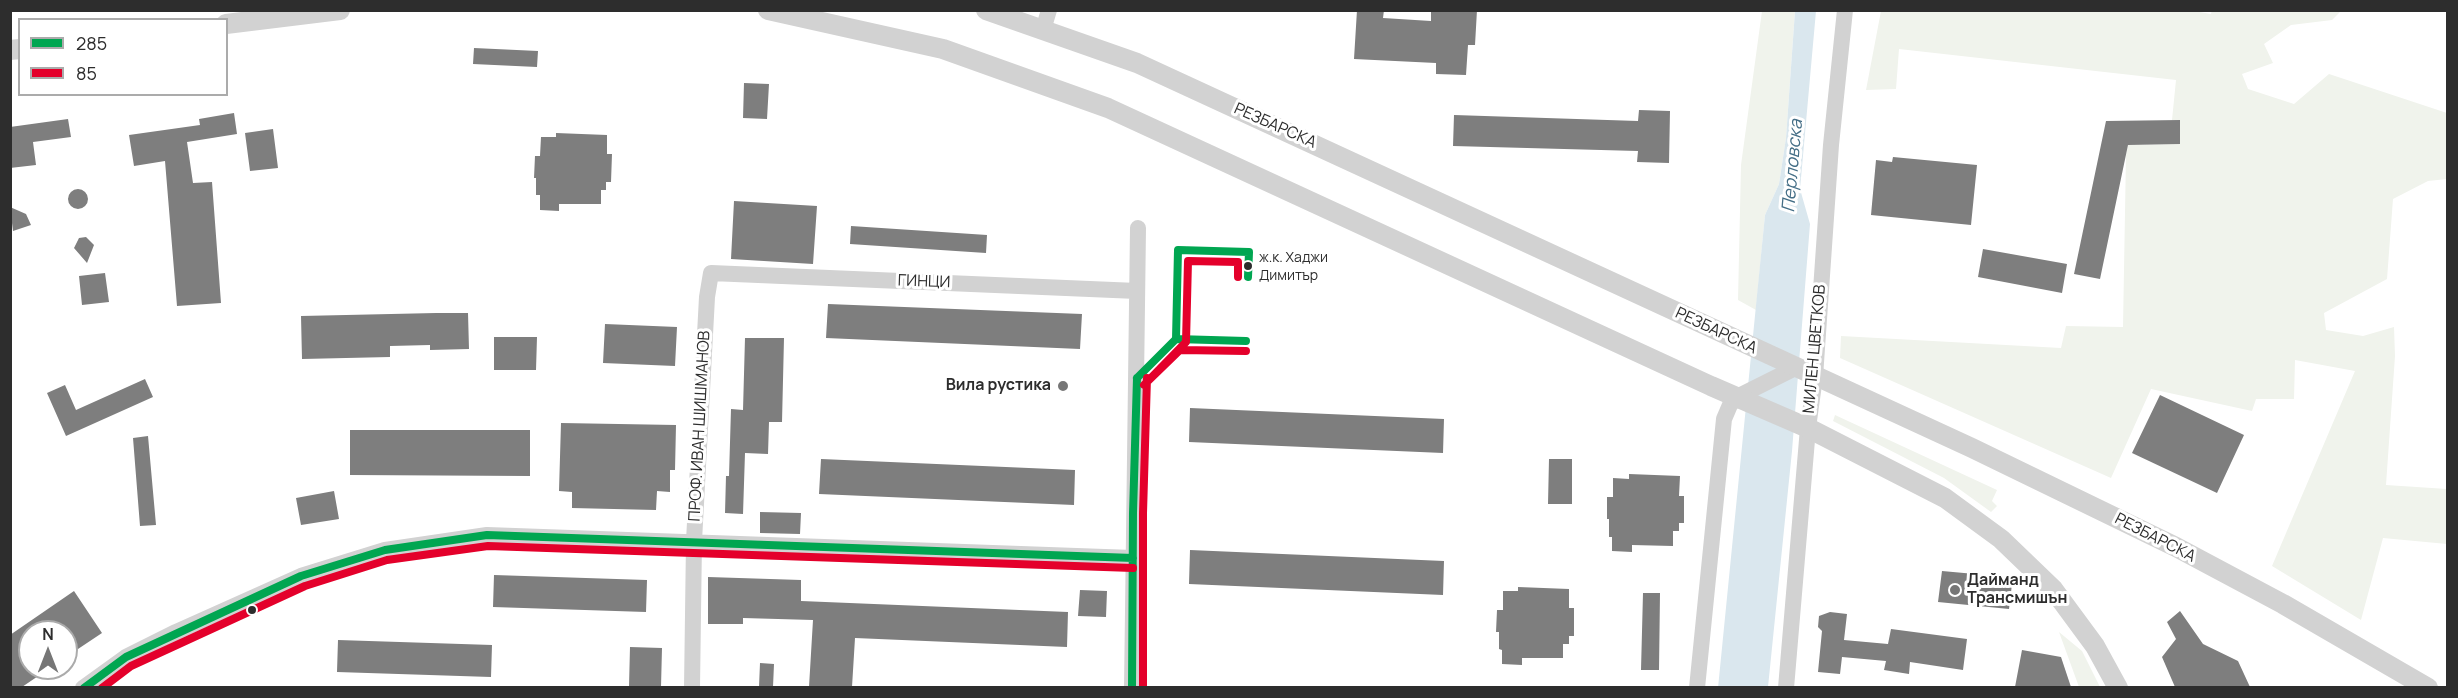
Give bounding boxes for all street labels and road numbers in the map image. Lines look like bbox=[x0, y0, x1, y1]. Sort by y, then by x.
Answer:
street label: РЕЗБАРСКА bbox=[1231, 99, 1319, 153]
street label: ГИНЦИ bbox=[897, 271, 951, 293]
street label: МИЛЕН ЦВЕТКОВ bbox=[1800, 284, 1830, 414]
street label: РЕЗБАРСКА bbox=[1672, 304, 1760, 358]
street label: ПРОФ. ИВАН ШИШМАНОВ bbox=[685, 330, 715, 522]
street label: РЕЗБАРСКА bbox=[2111, 509, 2199, 567]

